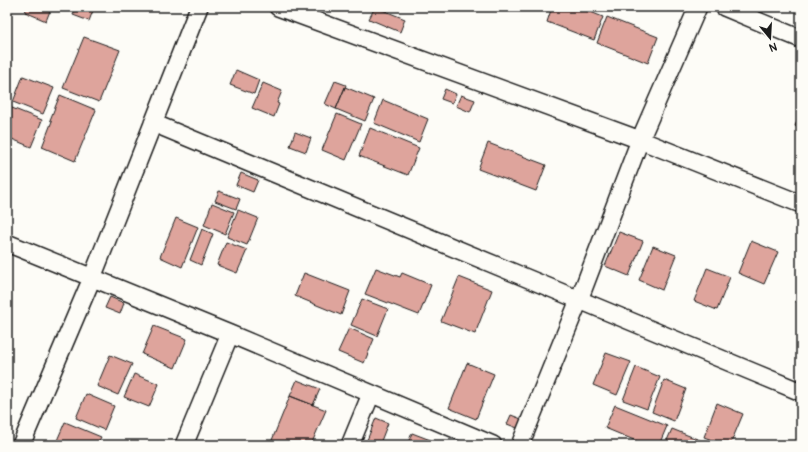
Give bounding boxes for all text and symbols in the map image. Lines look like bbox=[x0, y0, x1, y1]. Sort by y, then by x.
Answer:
north arrow bbox=[750, 18, 790, 58]
text: N bbox=[767, 40, 778, 55]

